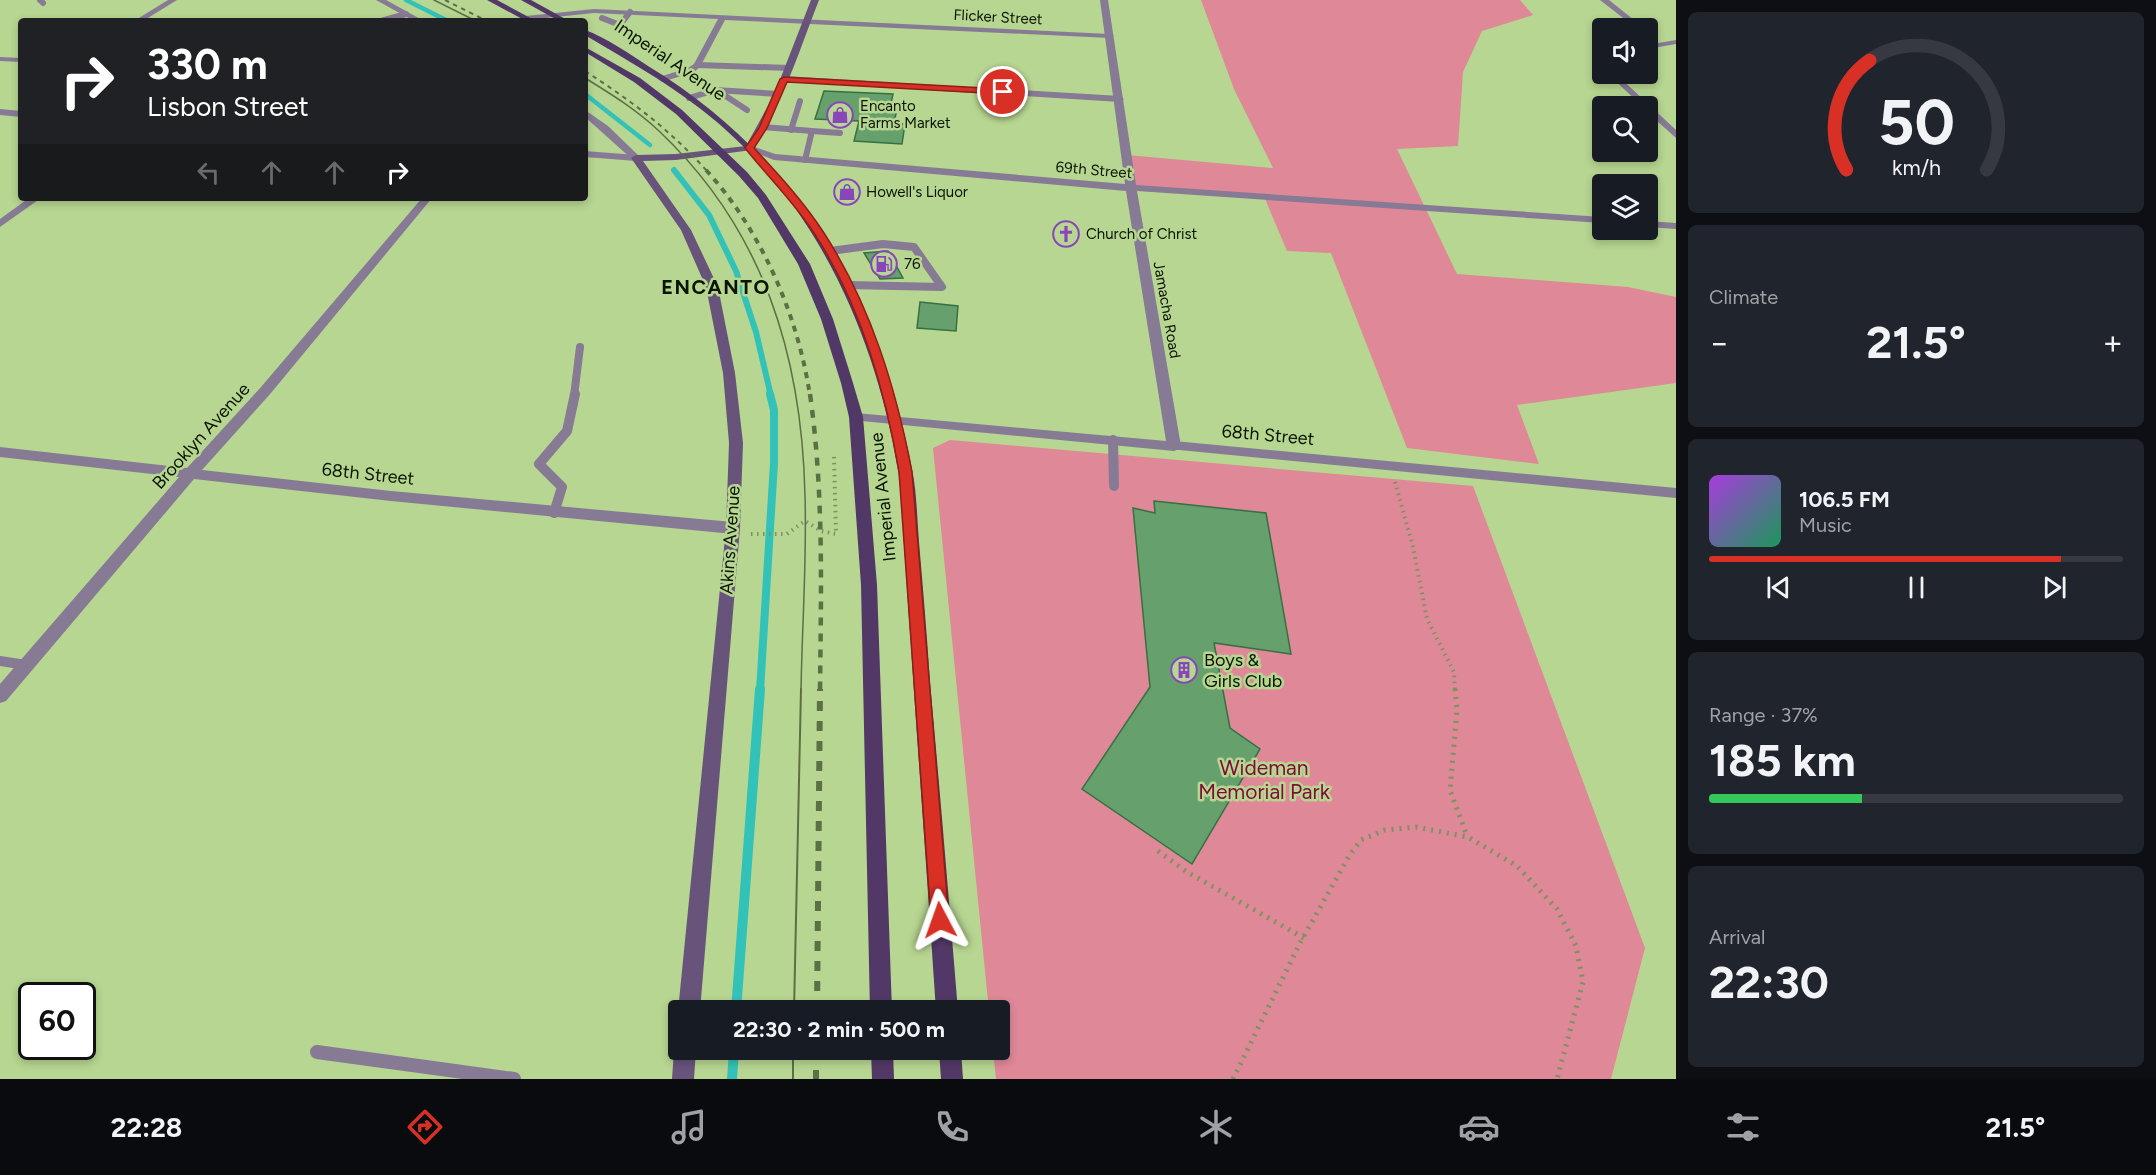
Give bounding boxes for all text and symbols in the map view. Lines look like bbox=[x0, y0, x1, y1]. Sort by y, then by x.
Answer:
street label: Flicker Street bbox=[953, 6, 1043, 28]
street label: Imperial Avenue bbox=[610, 15, 730, 105]
map controls bbox=[1592, 18, 1658, 240]
button: sound bbox=[1592, 18, 1658, 84]
text: 330 m bbox=[147, 39, 268, 90]
icon: right bbox=[48, 42, 126, 120]
pin bbox=[977, 66, 1028, 117]
icon: arrive bbox=[986, 75, 1019, 108]
text: 50 bbox=[1878, 85, 1954, 160]
text: Lisbon Street bbox=[147, 90, 309, 123]
button: search bbox=[1592, 96, 1658, 162]
place label: Encanto Farms Market bbox=[860, 97, 951, 132]
shop icon: Encanto Farms Market bbox=[825, 100, 855, 130]
text: km/h bbox=[1892, 155, 1940, 180]
icon: left bbox=[192, 156, 225, 189]
icon: ahead bbox=[255, 156, 288, 189]
icon: ahead bbox=[318, 156, 351, 189]
icon: right bbox=[381, 156, 414, 189]
street label: 69th Street bbox=[1055, 158, 1133, 182]
button: layers bbox=[1592, 174, 1658, 240]
shop icon: Howell's Liquor bbox=[832, 177, 862, 207]
place label: Howell's Liquor bbox=[866, 183, 968, 201]
church icon: Church of Christ bbox=[1051, 219, 1081, 249]
place label: Church of Christ bbox=[1086, 225, 1197, 243]
fuel station icon: 76 bbox=[869, 249, 899, 279]
place label: 76 bbox=[904, 255, 921, 273]
street label: Jamacha Road bbox=[1150, 260, 1184, 360]
district label: ENCANTO bbox=[661, 275, 771, 299]
text: Climate bbox=[1709, 285, 1778, 309]
text: 21.5° bbox=[1866, 315, 1966, 369]
text: − bbox=[1709, 323, 1730, 362]
text: + bbox=[2102, 323, 2123, 362]
street label: Brooklyn Avenue bbox=[147, 378, 255, 494]
street label: 68th Street bbox=[1221, 420, 1315, 450]
street label: Imperial Avenue bbox=[865, 431, 901, 562]
street label: 68th Street bbox=[321, 458, 416, 490]
street label: Akins Avenue bbox=[715, 485, 745, 595]
text: 106.5 FM bbox=[1799, 486, 1890, 513]
text: Music bbox=[1799, 513, 1852, 537]
icon: previous bbox=[1762, 571, 1795, 604]
icon: pause bbox=[1900, 571, 1933, 604]
icon: next bbox=[2038, 571, 2071, 604]
place label: Boys & Girls Club bbox=[1204, 649, 1282, 692]
building icon: Boys & Girls Club bbox=[1169, 655, 1199, 685]
text: Range · 37% bbox=[1709, 703, 1818, 727]
text: 185 km bbox=[1709, 733, 1856, 787]
park label: Wideman Memorial Park bbox=[1198, 755, 1331, 804]
position arrow bbox=[908, 888, 972, 952]
text: Arrival bbox=[1709, 925, 1765, 949]
text: 22:30 bbox=[1709, 955, 1829, 1009]
speed limit sign: 60 bbox=[18, 982, 96, 1060]
text: 22:30 · 2 min · 500 m bbox=[733, 1016, 945, 1043]
icon: directions bbox=[404, 1106, 446, 1148]
icon: music bbox=[668, 1106, 710, 1148]
icon: phone bbox=[931, 1106, 973, 1148]
icon: climate bbox=[1195, 1106, 1237, 1148]
icon: car bbox=[1458, 1106, 1500, 1148]
icon: filters bbox=[1722, 1106, 1764, 1148]
text: 22:28 bbox=[111, 1111, 182, 1144]
text: 21.5° bbox=[1986, 1111, 2045, 1144]

